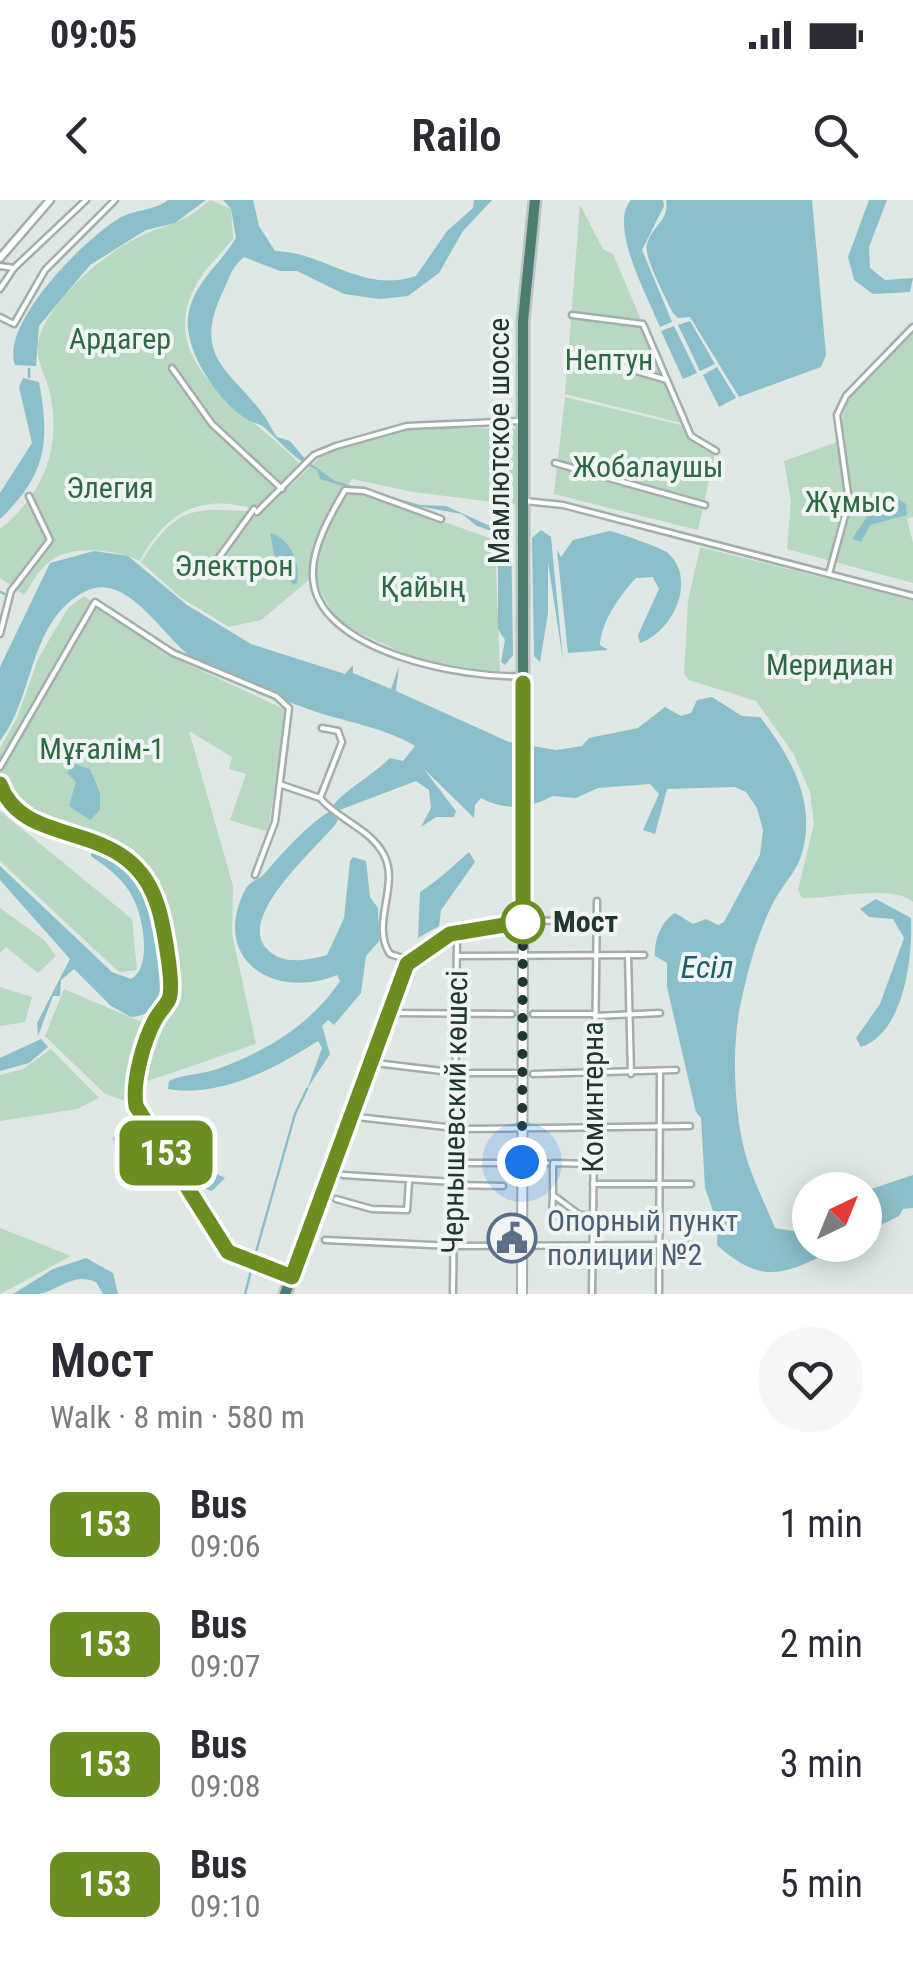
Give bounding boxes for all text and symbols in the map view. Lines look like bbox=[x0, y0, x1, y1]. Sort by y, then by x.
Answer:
text: 09:05 bbox=[50, 13, 137, 57]
icon: back bbox=[50, 108, 105, 163]
icon: search bbox=[808, 108, 863, 163]
text: Railo bbox=[411, 109, 502, 162]
street label: Мамлютское шоссе bbox=[481, 318, 516, 564]
park label: Ардагер bbox=[69, 321, 171, 356]
park label: Нептун bbox=[565, 342, 653, 377]
park label: Жобалаушы bbox=[573, 449, 723, 484]
park label: Элегия bbox=[66, 470, 154, 505]
park label: Жұмыс bbox=[805, 484, 895, 519]
park label: Электрон bbox=[174, 548, 294, 583]
park label: Қайың bbox=[381, 569, 465, 604]
park label: Меридиан bbox=[766, 647, 894, 682]
park label: Мұғалім-1 bbox=[39, 731, 165, 766]
marker: Мост bbox=[502, 901, 544, 943]
place label: Мост bbox=[553, 904, 618, 939]
water label: Есіл bbox=[681, 948, 733, 986]
street label: Чернышевский көшесі bbox=[435, 970, 474, 1254]
street label: Коминтерна bbox=[575, 1021, 610, 1173]
line badge: 153 bbox=[109, 1120, 224, 1186]
text: 153 bbox=[139, 1133, 193, 1174]
your location bbox=[497, 1137, 547, 1187]
north arrow bbox=[792, 1172, 882, 1262]
map controls bbox=[792, 1172, 882, 1262]
place label: Опорный пункт полиции №2 bbox=[547, 1203, 738, 1272]
public building icon: Опорный пункт полиции №2 bbox=[486, 1212, 538, 1264]
button: heart bbox=[758, 1327, 863, 1432]
text: Мост bbox=[50, 1332, 154, 1389]
text: Walk · 8 min · 580 m bbox=[50, 1398, 305, 1436]
text: Bus bbox=[190, 1483, 247, 1527]
text: 1 min bbox=[780, 1502, 863, 1546]
text: 153 bbox=[78, 1504, 132, 1545]
text: 09:06 bbox=[190, 1527, 261, 1565]
text: Bus bbox=[190, 1603, 247, 1647]
text: 2 min bbox=[780, 1622, 863, 1666]
text: 153 bbox=[78, 1624, 132, 1665]
text: 09:07 bbox=[190, 1647, 261, 1685]
text: Bus bbox=[190, 1723, 247, 1767]
text: 3 min bbox=[780, 1742, 863, 1786]
text: 153 bbox=[78, 1744, 132, 1785]
text: 09:08 bbox=[190, 1767, 261, 1805]
text: Bus bbox=[190, 1843, 247, 1887]
text: 5 min bbox=[780, 1862, 863, 1906]
text: 153 bbox=[78, 1864, 132, 1905]
text: 09:10 bbox=[190, 1887, 261, 1925]

